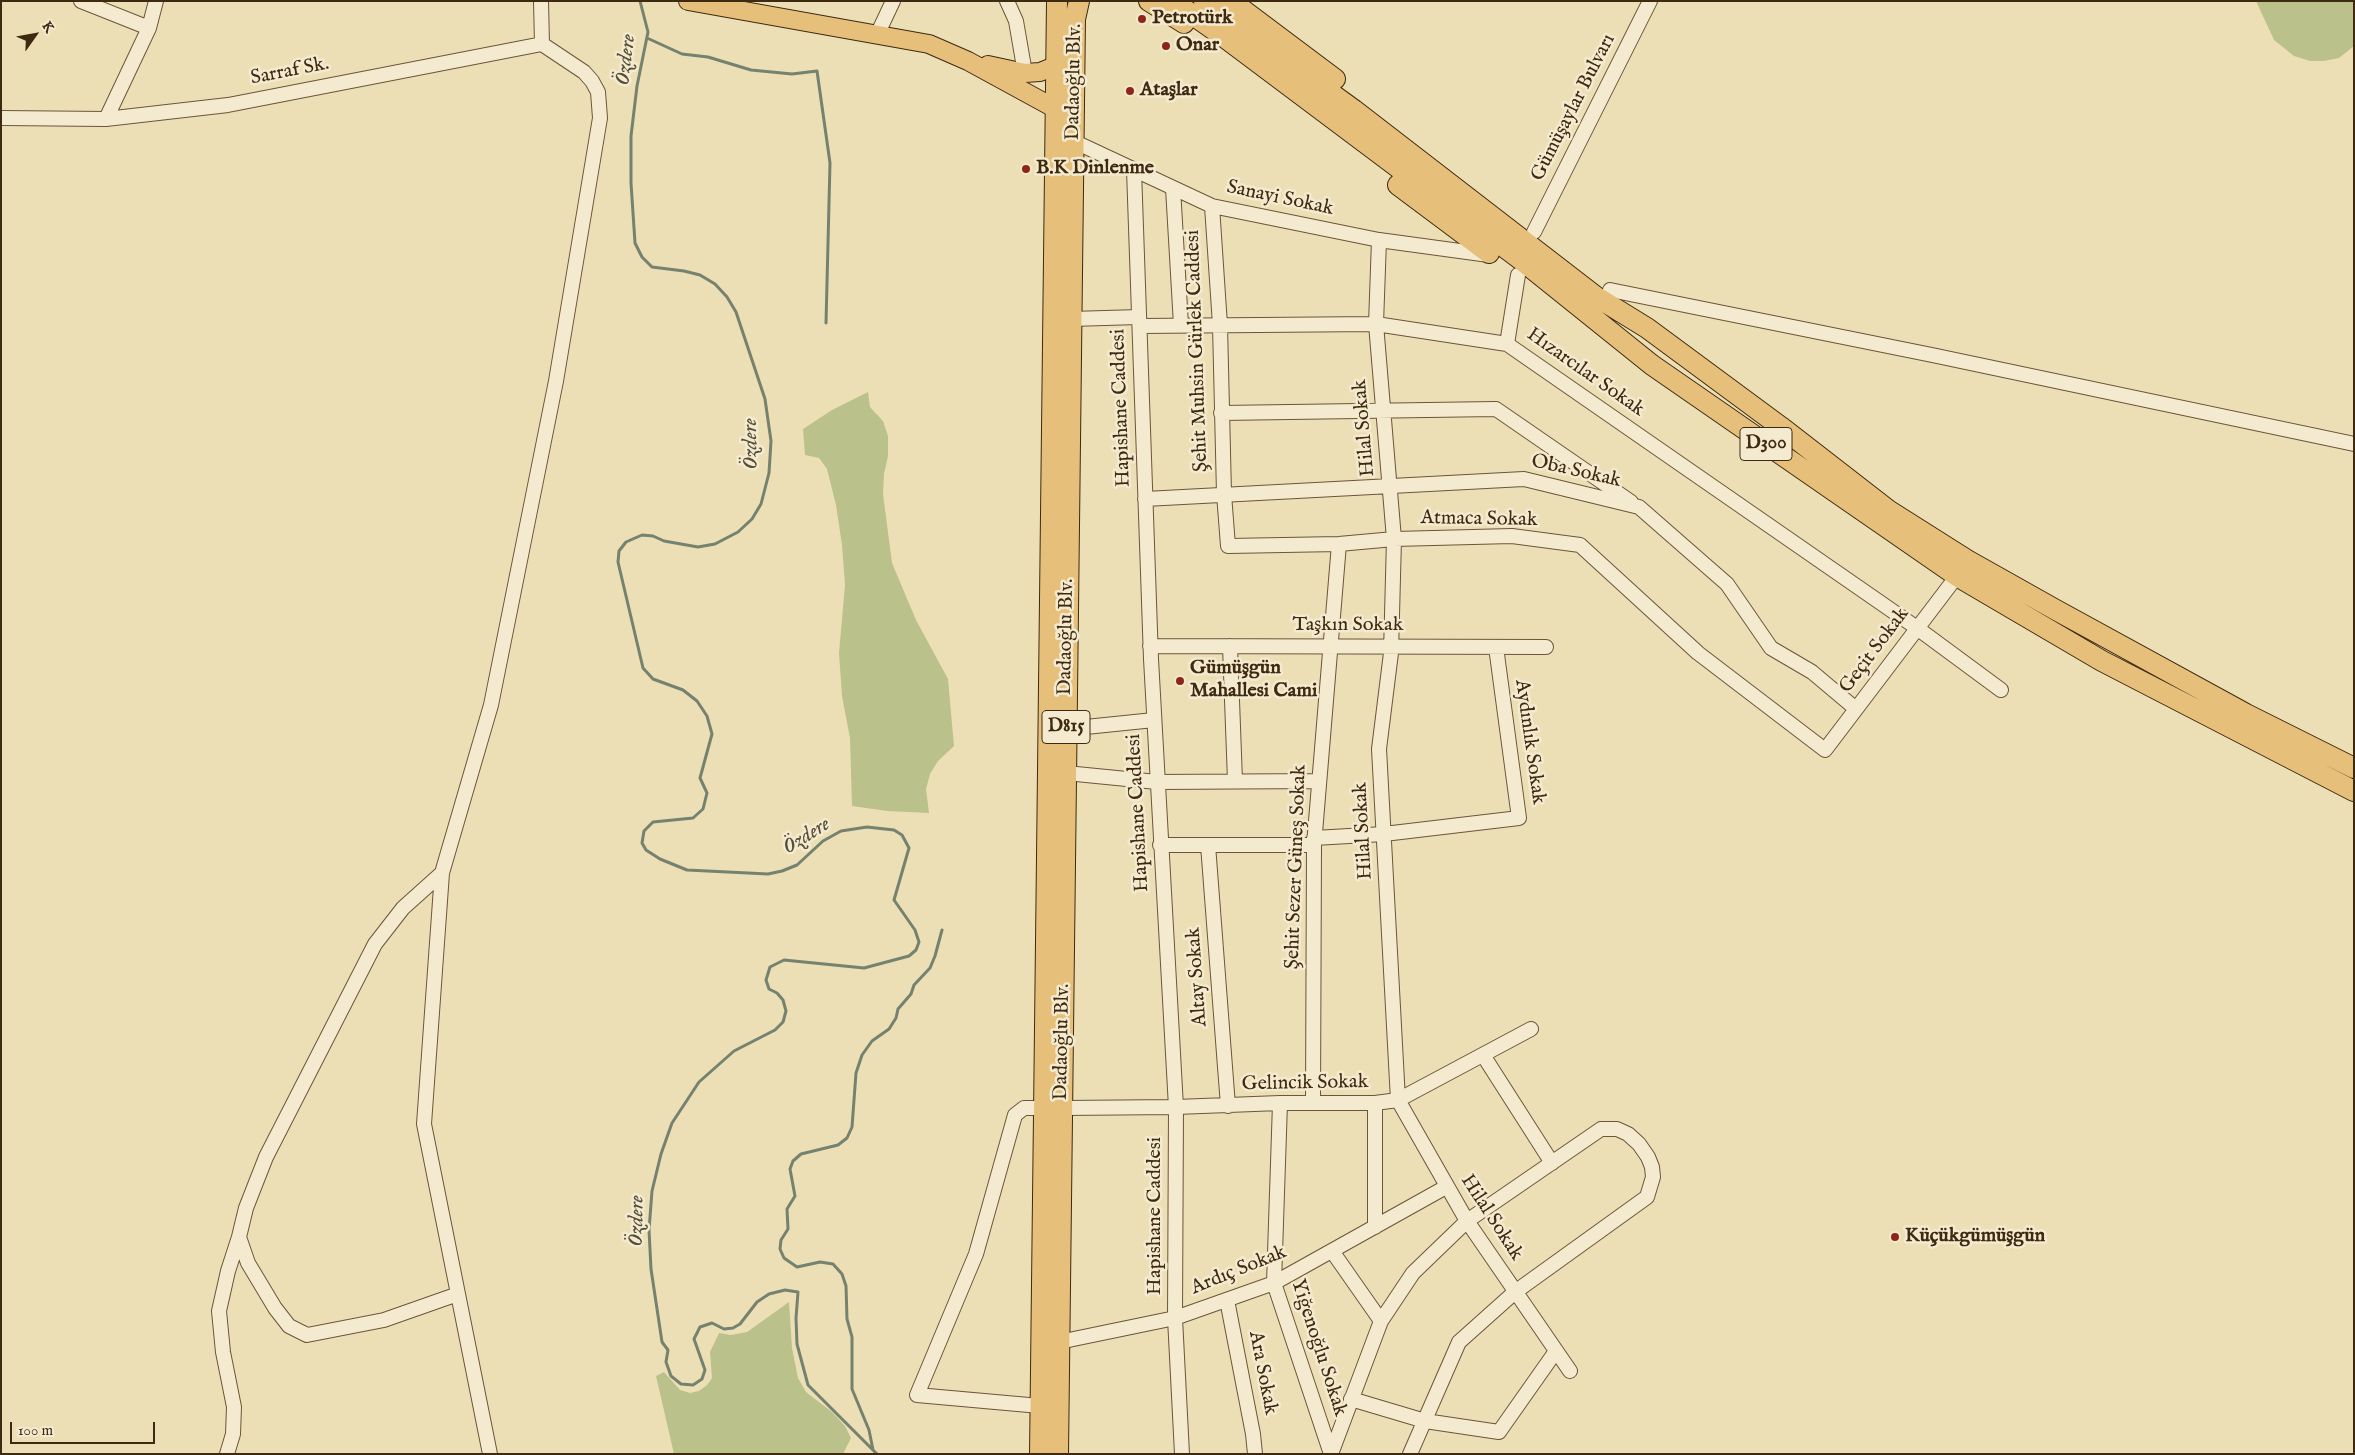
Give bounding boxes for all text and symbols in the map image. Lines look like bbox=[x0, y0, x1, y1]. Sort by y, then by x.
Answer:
place label: Petrotürk bbox=[1152, 7, 1233, 31]
north arrow bbox=[10, 10, 60, 60]
marker: Petrotürk bbox=[1136, 13, 1148, 25]
text: K bbox=[37, 18, 58, 36]
street label: Dadaoğlu Blv. bbox=[1062, 23, 1088, 141]
street label: Gümüşaylar Bulvarı bbox=[1527, 30, 1621, 186]
water label: Özdere bbox=[611, 33, 643, 87]
place label: Onar bbox=[1176, 34, 1219, 58]
marker: Onar bbox=[1160, 40, 1172, 52]
street label: Sarraf Sk. bbox=[249, 53, 331, 91]
place label: Ataşlar bbox=[1140, 79, 1198, 103]
marker: Ataşlar bbox=[1124, 85, 1136, 97]
place label: B.K Dinlenme bbox=[1036, 157, 1154, 181]
marker: B.K Dinlenme bbox=[1020, 163, 1032, 175]
street label: Sanayi Sokak bbox=[1224, 176, 1336, 222]
street label: Şehit Muhsin Gürlek Caddesi bbox=[1182, 229, 1214, 473]
street label: Hızarcılar Sokak bbox=[1521, 323, 1649, 423]
street label: Hapishane Caddesi bbox=[1107, 328, 1137, 488]
street label: Hilal Sokak bbox=[1349, 378, 1381, 478]
water label: Özdere bbox=[739, 418, 765, 470]
road number: D300 bbox=[1740, 428, 1792, 460]
street label: Oba Sokak bbox=[1529, 450, 1623, 494]
street label: Atmaca Sokak bbox=[1420, 507, 1538, 533]
street label: Dadaoğlu Blv. bbox=[1054, 578, 1080, 696]
street label: Geçit Sokak bbox=[1835, 603, 1915, 699]
street label: Taşkın Sokak bbox=[1293, 614, 1403, 638]
place label: Gümüşgün Mahallesi Cami bbox=[1190, 657, 1317, 704]
marker: Gümüşgün Mahallesi Cami bbox=[1174, 675, 1186, 687]
street label: Aydınlık Sokak bbox=[1508, 678, 1550, 806]
road number: D815 bbox=[1042, 710, 1090, 744]
street label: Hapishane Caddesi bbox=[1123, 733, 1155, 893]
street label: Şehit Sezer Güneş Sokak bbox=[1281, 764, 1313, 970]
street label: Hilal Sokak bbox=[1349, 782, 1379, 880]
water label: Özdere bbox=[779, 813, 835, 861]
street label: Altay Sokak bbox=[1183, 927, 1213, 1027]
street label: Dadaoğlu Blv. bbox=[1050, 983, 1076, 1101]
street label: Gelincik Sokak bbox=[1242, 1071, 1368, 1097]
street label: Hapishane Caddesi bbox=[1144, 1137, 1168, 1295]
street label: Hilal Sokak bbox=[1454, 1171, 1528, 1265]
water label: Özdere bbox=[625, 1195, 651, 1247]
place label: Küçükgümüşgün bbox=[1905, 1225, 2045, 1249]
marker: Küçükgümüşgün bbox=[1889, 1231, 1901, 1243]
street label: Ardıç Sokak bbox=[1188, 1241, 1290, 1301]
street label: Yiğenoğlu Sokak bbox=[1285, 1276, 1351, 1420]
street label: Ara Sokak bbox=[1242, 1329, 1282, 1417]
scale bar bbox=[12, 1412, 158, 1444]
text: 100 m bbox=[18, 1421, 53, 1440]

